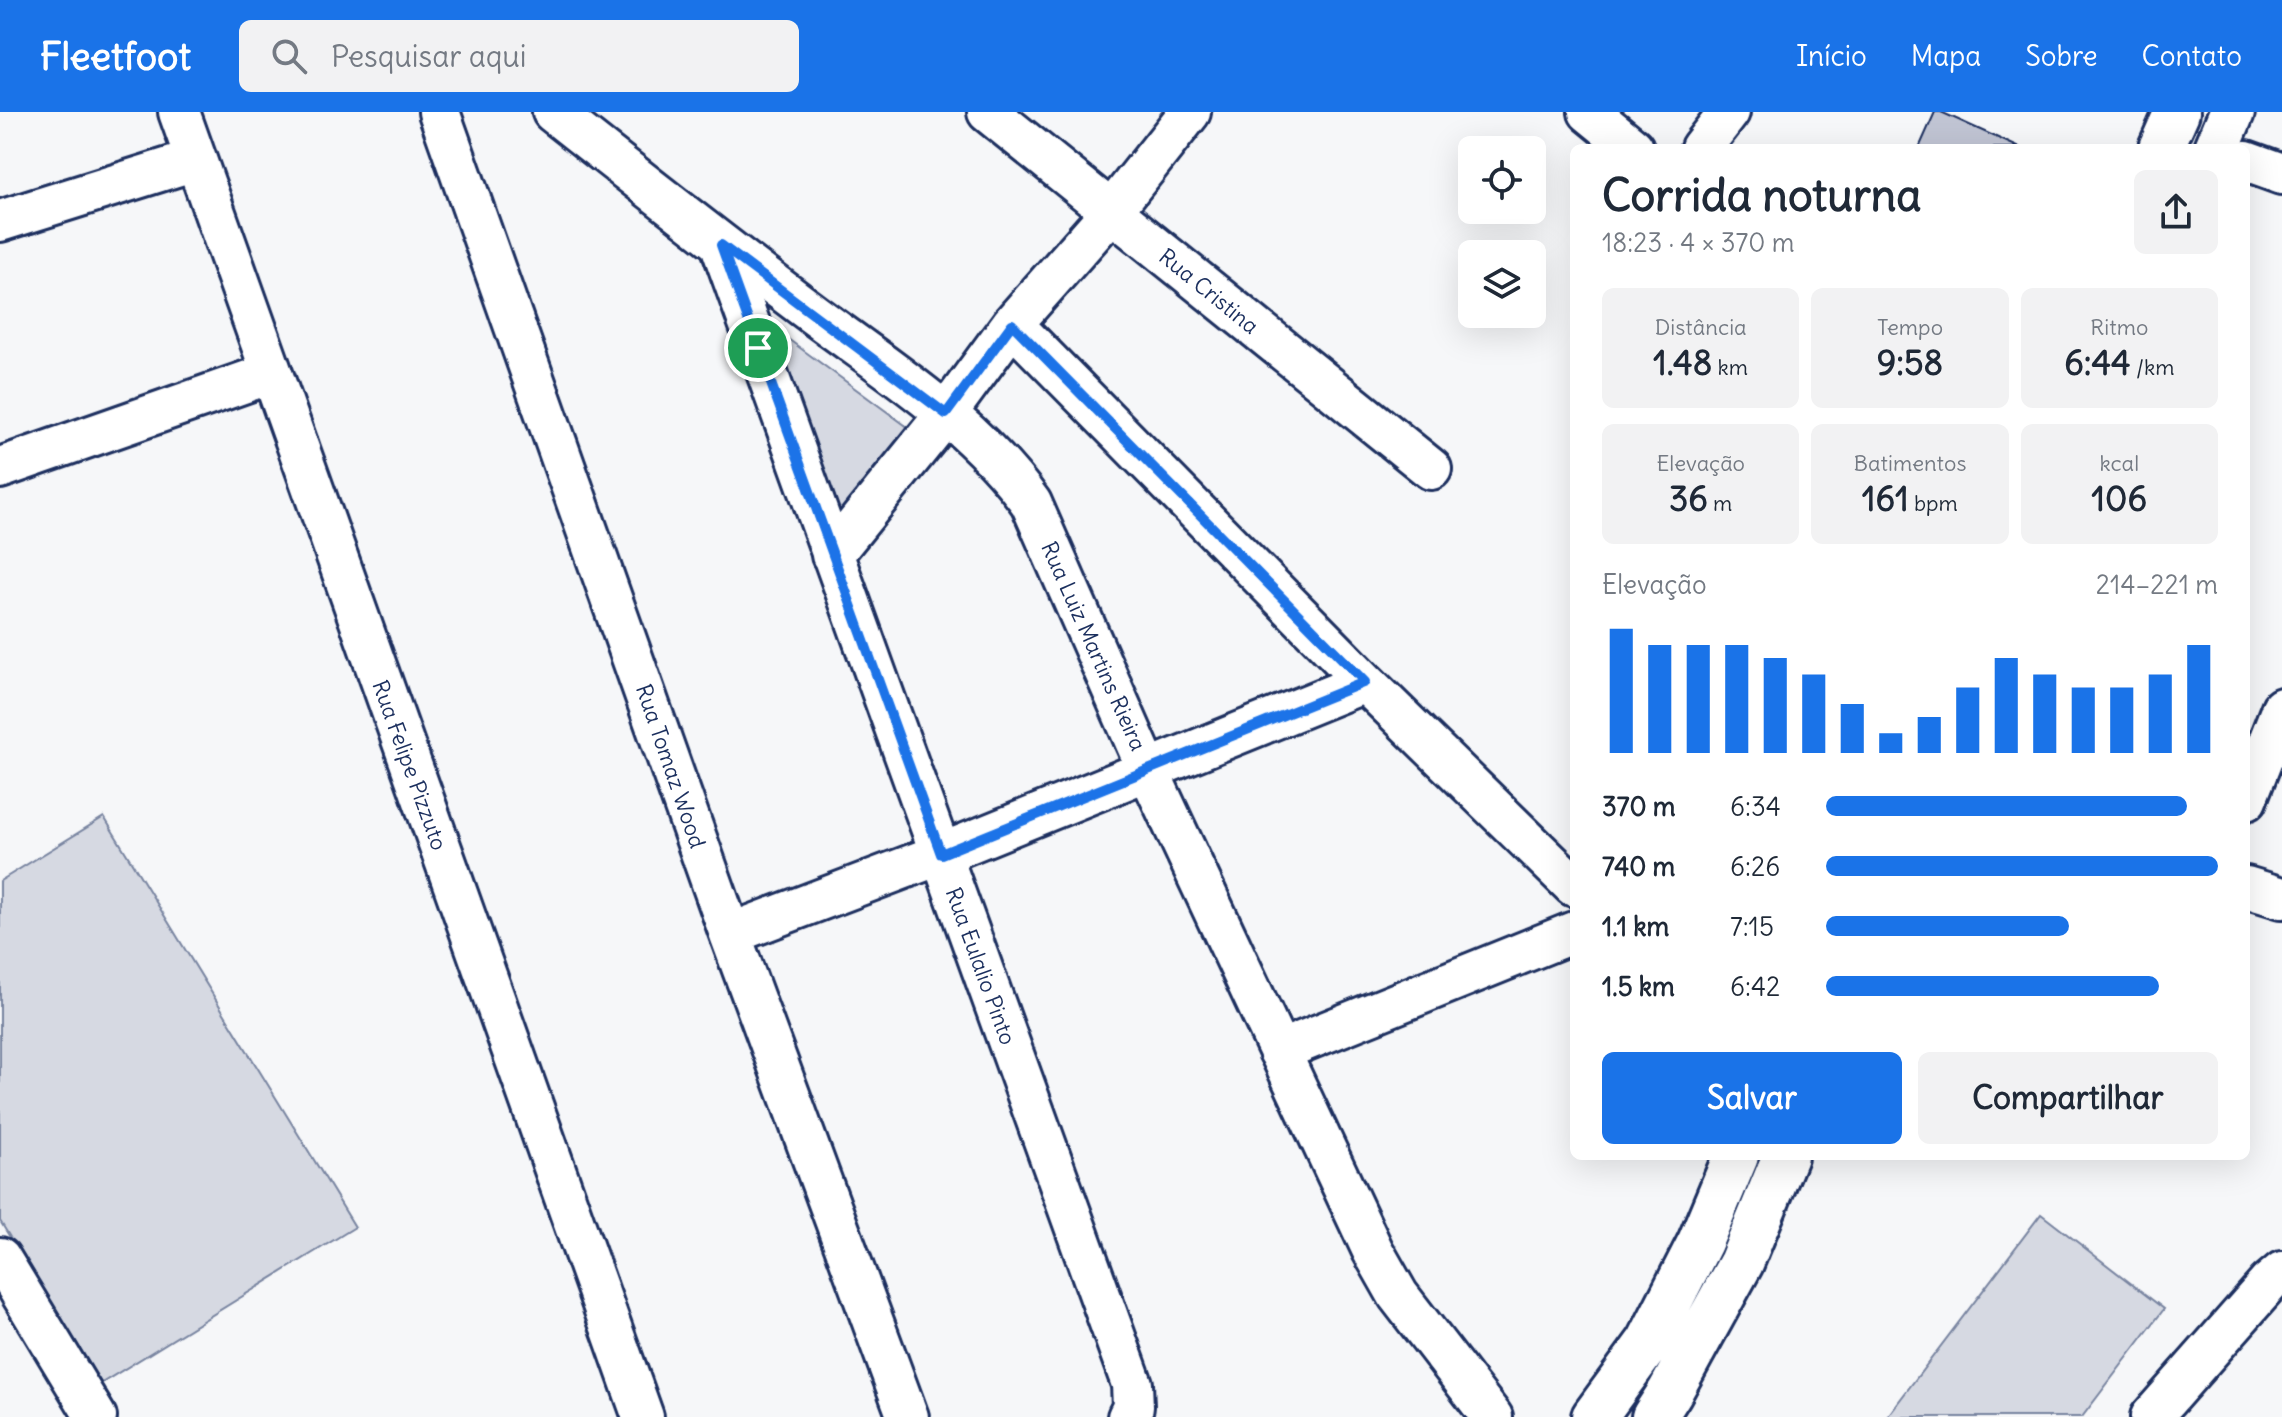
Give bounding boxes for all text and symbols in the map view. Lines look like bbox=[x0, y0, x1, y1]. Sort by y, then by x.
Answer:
search box bbox=[239, 20, 799, 92]
text: Fleetfoot bbox=[40, 33, 191, 80]
icon: search bbox=[267, 34, 311, 78]
text: Pesquisar aqui bbox=[331, 37, 527, 75]
text: Início bbox=[1796, 38, 1867, 74]
text: Mapa bbox=[1911, 38, 1981, 74]
text: Sobre bbox=[2025, 38, 2098, 74]
text: Contato bbox=[2142, 38, 2242, 74]
map controls bbox=[1458, 136, 1546, 328]
button: locate bbox=[1458, 136, 1546, 224]
text: Corrida noturna bbox=[1602, 168, 1921, 223]
button: share bbox=[2134, 170, 2218, 254]
text: 18:23 · 4 × 370 m bbox=[1602, 226, 1794, 259]
button: layers bbox=[1458, 240, 1546, 328]
street label: Rua Cristina bbox=[1153, 242, 1265, 340]
text: Distância bbox=[1655, 313, 1747, 341]
text: Tempo bbox=[1877, 313, 1943, 341]
text: Ritmo bbox=[2090, 313, 2148, 341]
pin bbox=[724, 314, 792, 382]
icon: arrive bbox=[736, 326, 780, 370]
text: 1.48 bbox=[1653, 341, 1712, 384]
text: 9:58 bbox=[1877, 341, 1943, 384]
text: 6:44 bbox=[2064, 341, 2131, 384]
text: km bbox=[1712, 353, 1748, 381]
text: /km bbox=[2131, 353, 2175, 381]
text: Elevação bbox=[1656, 449, 1745, 477]
text: Batimentos bbox=[1854, 449, 1966, 477]
text: kcal bbox=[2100, 449, 2139, 477]
text: 36 bbox=[1669, 477, 1708, 520]
text: 161 bbox=[1862, 477, 1909, 520]
text: 106 bbox=[2092, 477, 2147, 520]
text: m bbox=[1708, 489, 1732, 517]
text: bpm bbox=[1909, 489, 1958, 517]
street label: Rua Luiz Martins Rieira bbox=[1035, 537, 1153, 755]
text: Elevação bbox=[1602, 568, 1707, 601]
text: 214–221 m bbox=[2096, 568, 2218, 601]
street label: Rua Felipe Pizzuto bbox=[366, 676, 454, 854]
street label: Rua Tomaz Wood bbox=[630, 680, 712, 852]
text: 370 m bbox=[1602, 790, 1676, 823]
text: 6:34 bbox=[1730, 790, 1781, 823]
text: 740 m bbox=[1602, 850, 1675, 883]
text: 6:26 bbox=[1730, 850, 1780, 883]
street label: Rua Eulalio Pinto bbox=[940, 884, 1022, 1048]
text: 1.1 km bbox=[1602, 910, 1669, 943]
text: 7:15 bbox=[1730, 910, 1774, 943]
text: 1.5 km bbox=[1602, 970, 1675, 1003]
text: 6:42 bbox=[1730, 970, 1780, 1003]
button: Salvar bbox=[1602, 1052, 1902, 1144]
button: Compartilhar bbox=[1918, 1052, 2218, 1144]

